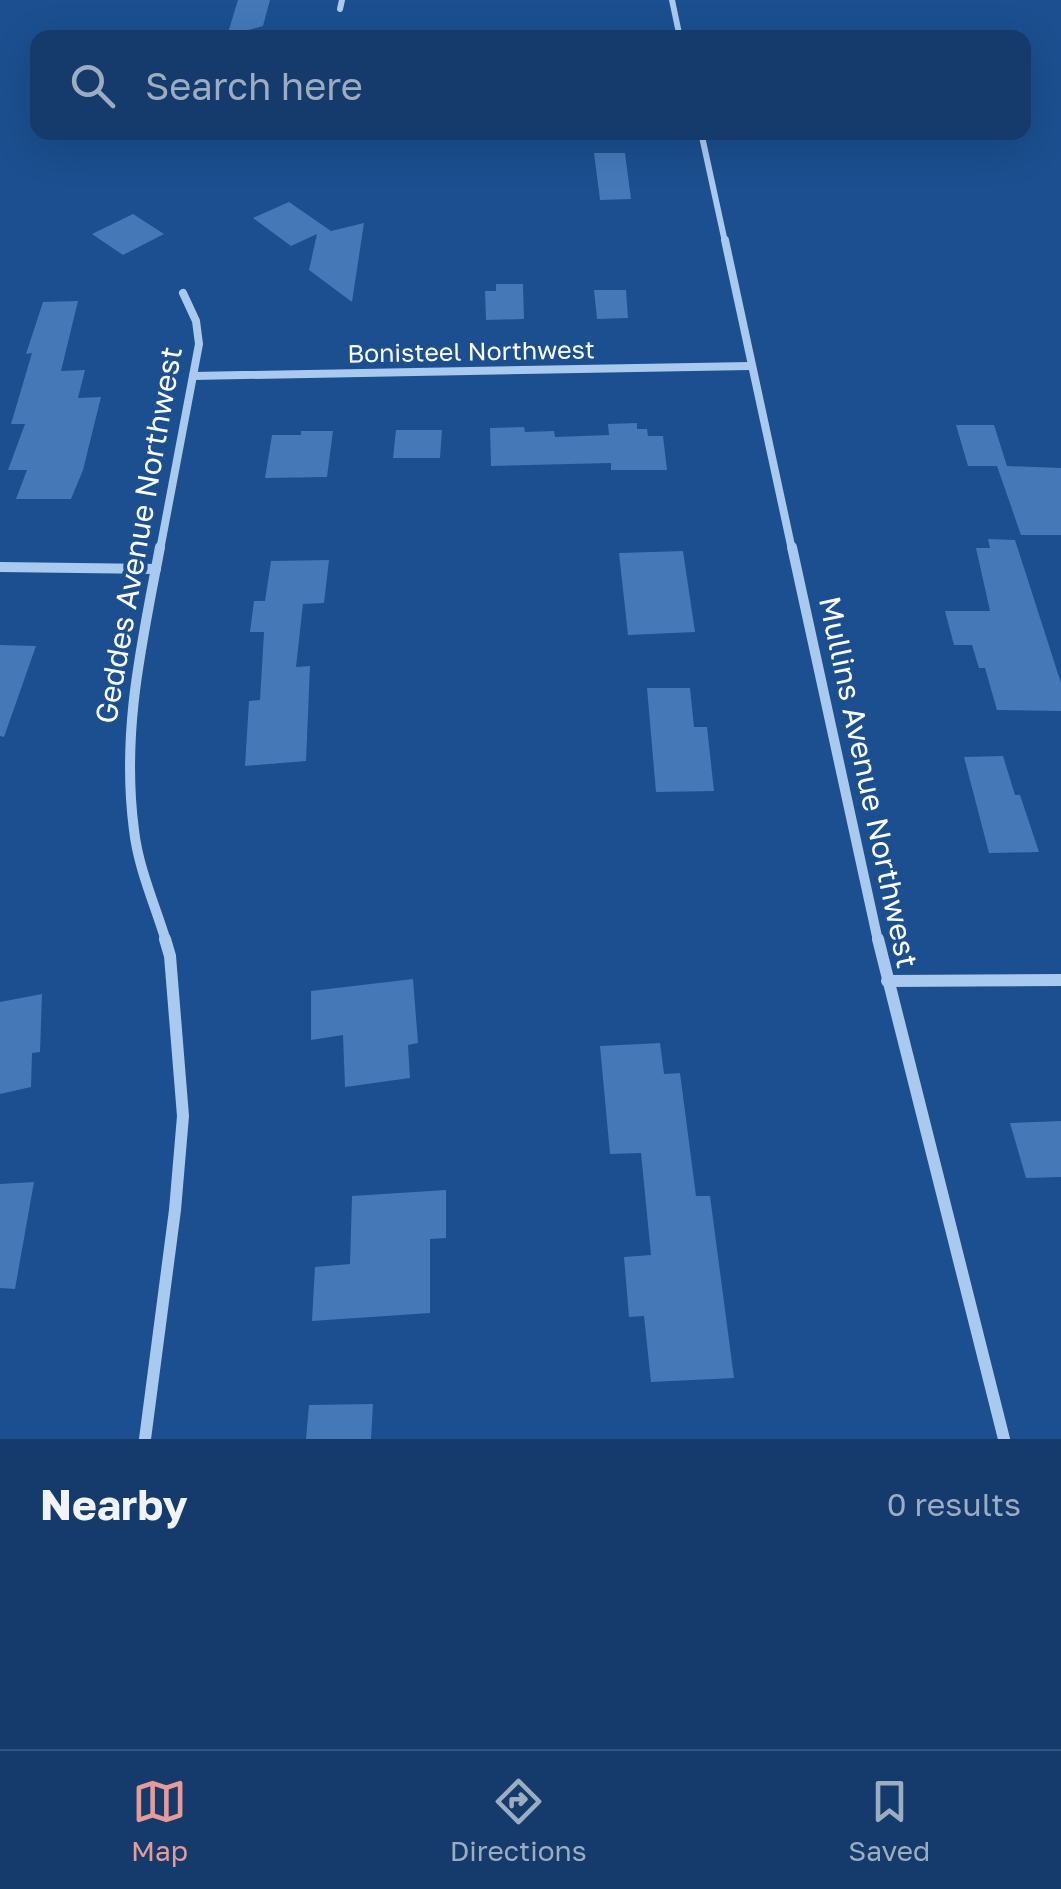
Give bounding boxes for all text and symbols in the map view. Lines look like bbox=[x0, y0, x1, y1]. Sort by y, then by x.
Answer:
search box bbox=[30, 30, 1031, 140]
icon: search bbox=[65, 58, 120, 113]
text: Search here bbox=[145, 63, 363, 108]
street label: Bonisteel Northwest bbox=[347, 333, 595, 369]
street label: Geddes Avenue Northwest bbox=[87, 344, 189, 726]
street label: Mullins Avenue Northwest bbox=[812, 593, 926, 971]
text: Nearby bbox=[40, 1479, 188, 1529]
text: 0 results bbox=[887, 1485, 1021, 1523]
tab: Map bbox=[131, 1774, 188, 1867]
tab: Directions bbox=[450, 1774, 587, 1867]
tab: Saved bbox=[848, 1774, 930, 1867]

